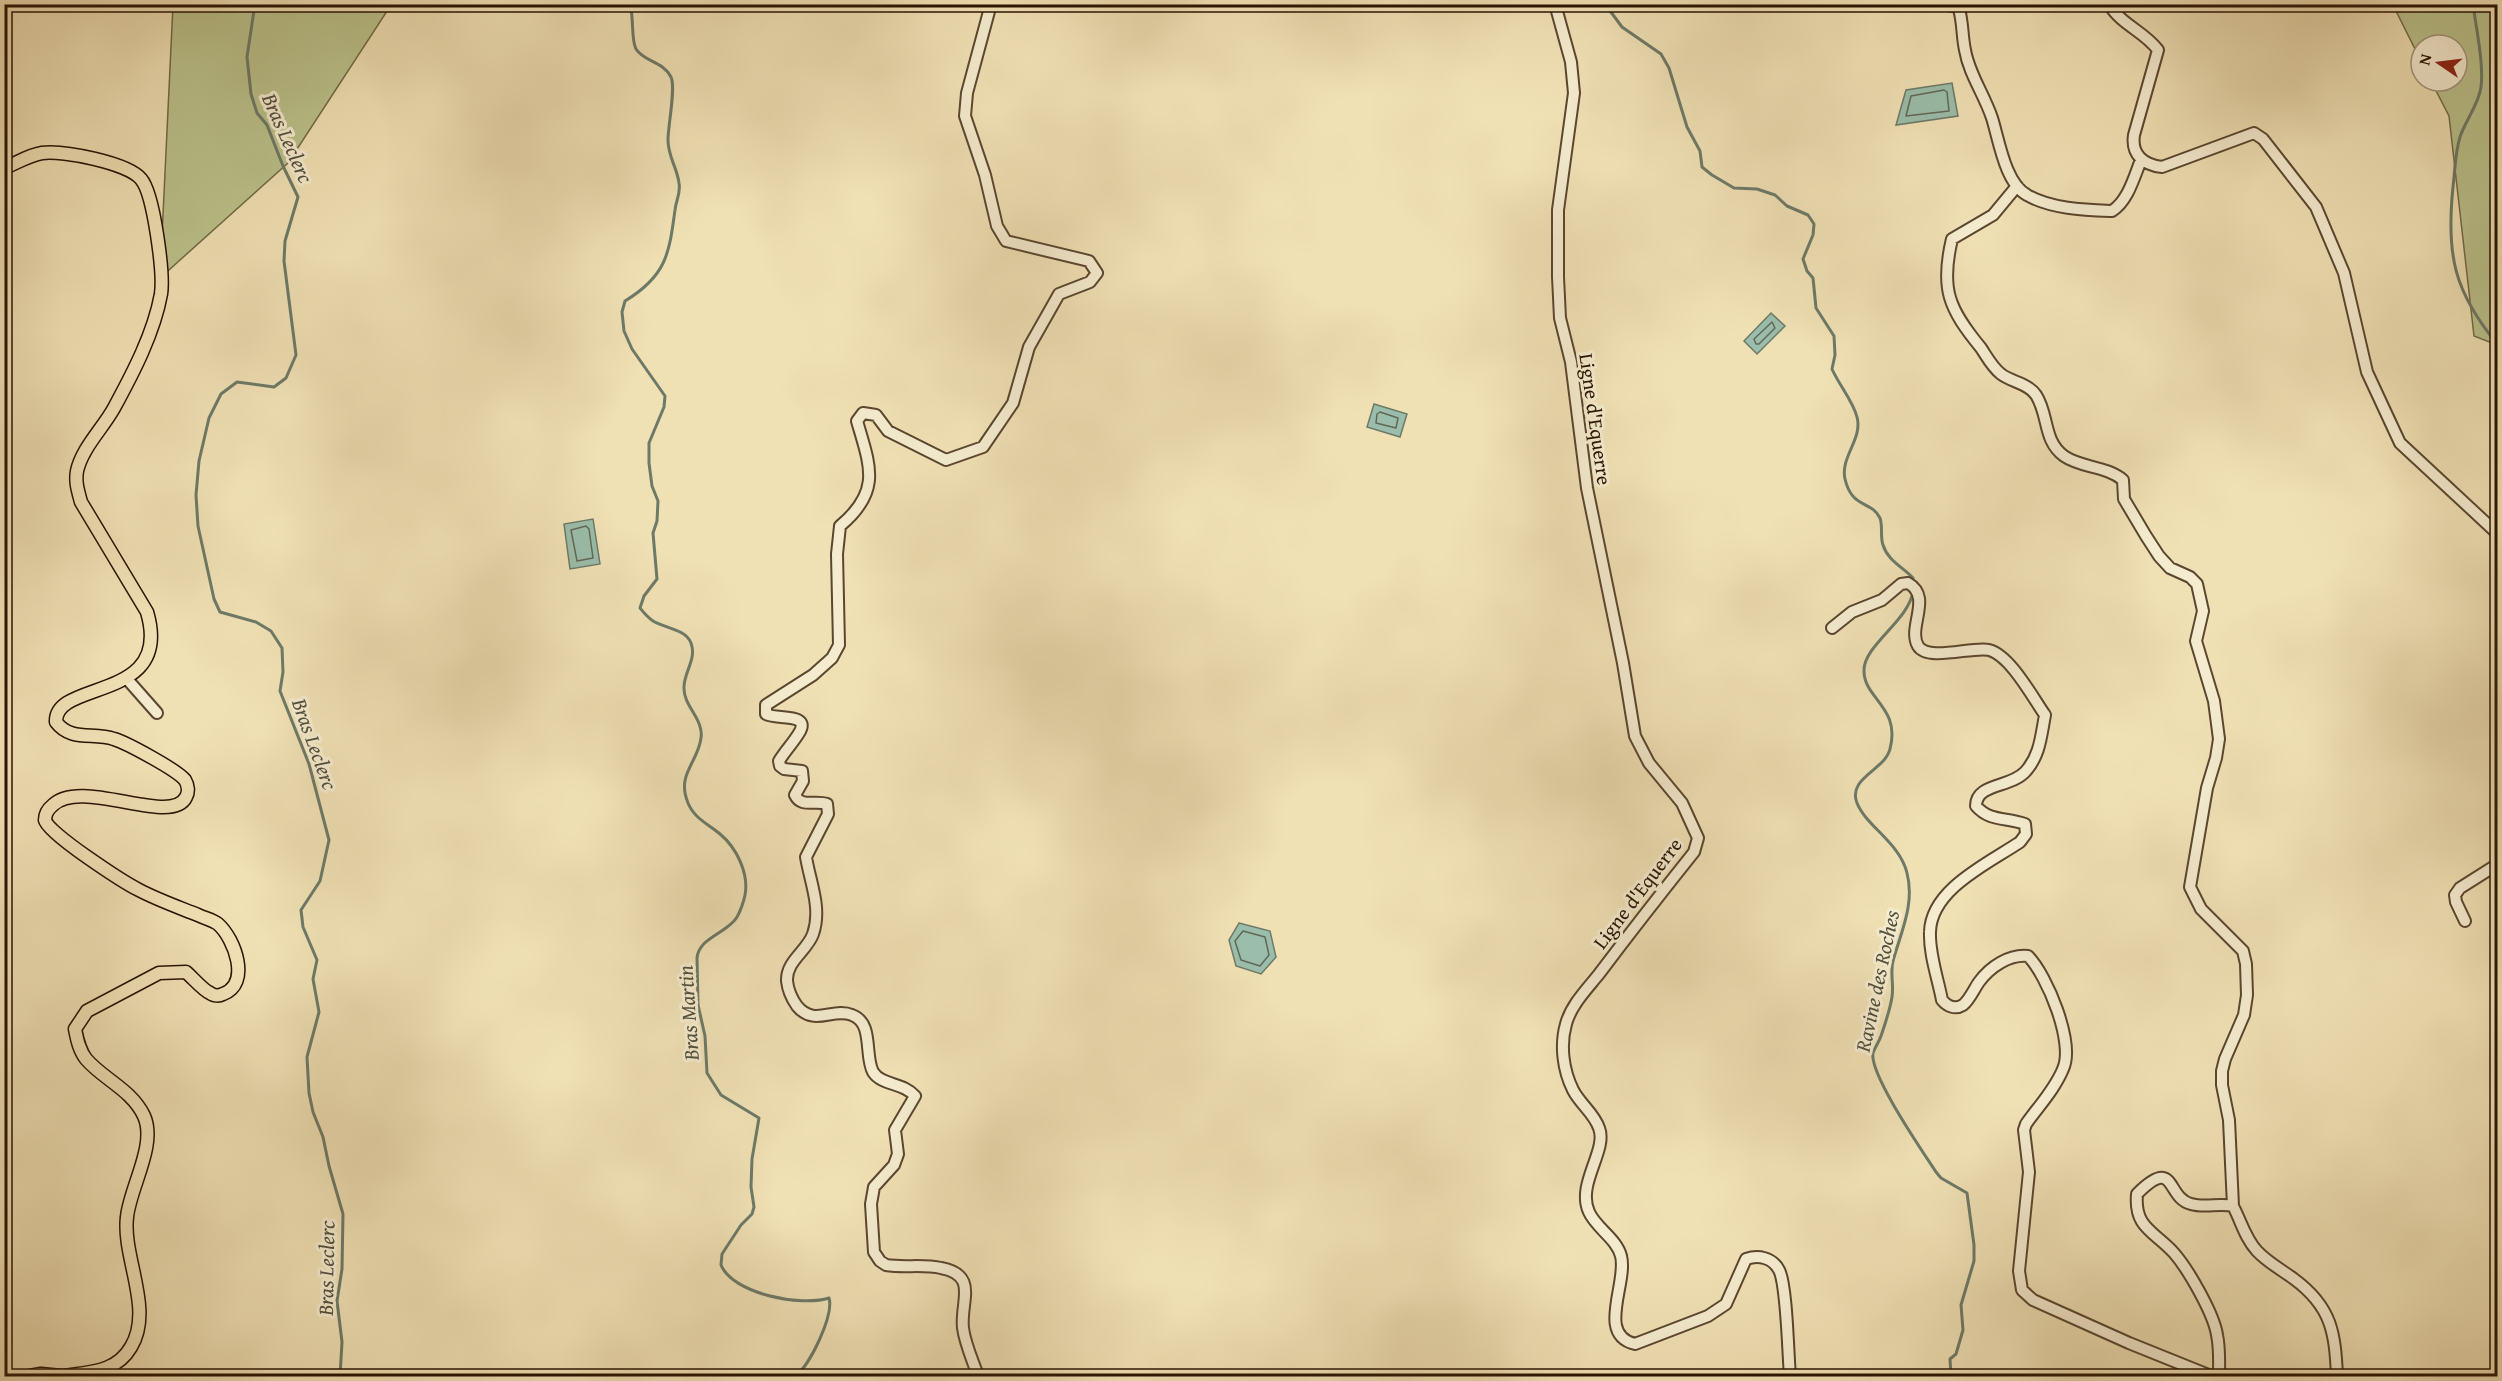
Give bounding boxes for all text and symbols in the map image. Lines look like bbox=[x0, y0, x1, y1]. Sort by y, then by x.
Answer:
north arrow bbox=[2409, 33, 2469, 93]
text: N bbox=[2412, 51, 2437, 67]
water label: Bras Leclerc bbox=[254, 87, 322, 188]
street label: Ligne d'Equerre bbox=[1572, 351, 1620, 487]
water label: Bras Leclerc bbox=[284, 693, 346, 795]
street label: Ligne d'Equerre bbox=[1586, 831, 1688, 955]
water label: Ravine des Roches bbox=[1847, 907, 1907, 1056]
water label: Bras Martin bbox=[669, 964, 707, 1063]
water label: Bras Leclerc bbox=[310, 1220, 342, 1317]

